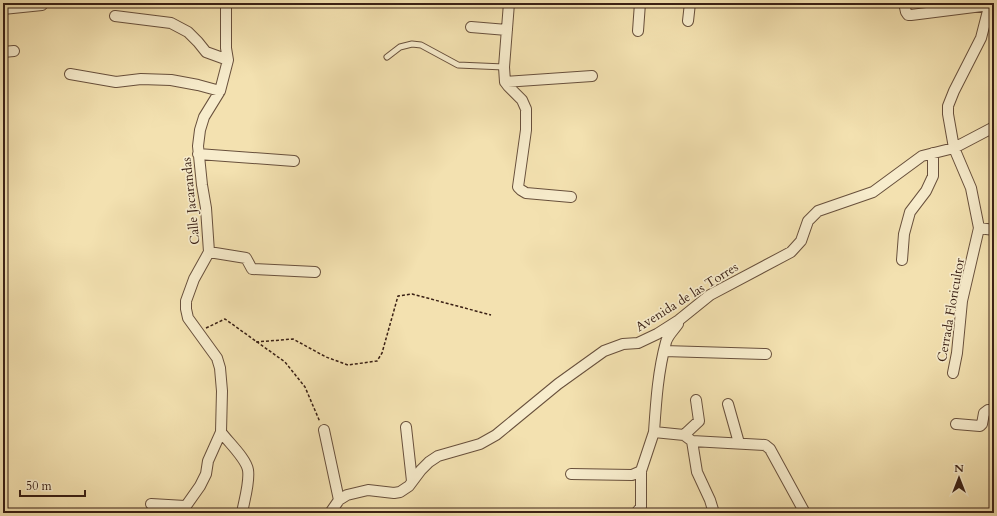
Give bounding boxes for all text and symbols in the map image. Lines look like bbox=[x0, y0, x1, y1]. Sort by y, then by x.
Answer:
street label: Calle Jacarandas bbox=[177, 156, 205, 246]
street label: Cerrada Floricultor bbox=[933, 256, 969, 363]
street label: Avenida de las Torres bbox=[632, 258, 742, 336]
north arrow bbox=[939, 458, 979, 498]
text: N bbox=[954, 461, 964, 476]
scale bar bbox=[20, 472, 85, 498]
text: 50 m bbox=[26, 478, 53, 494]

